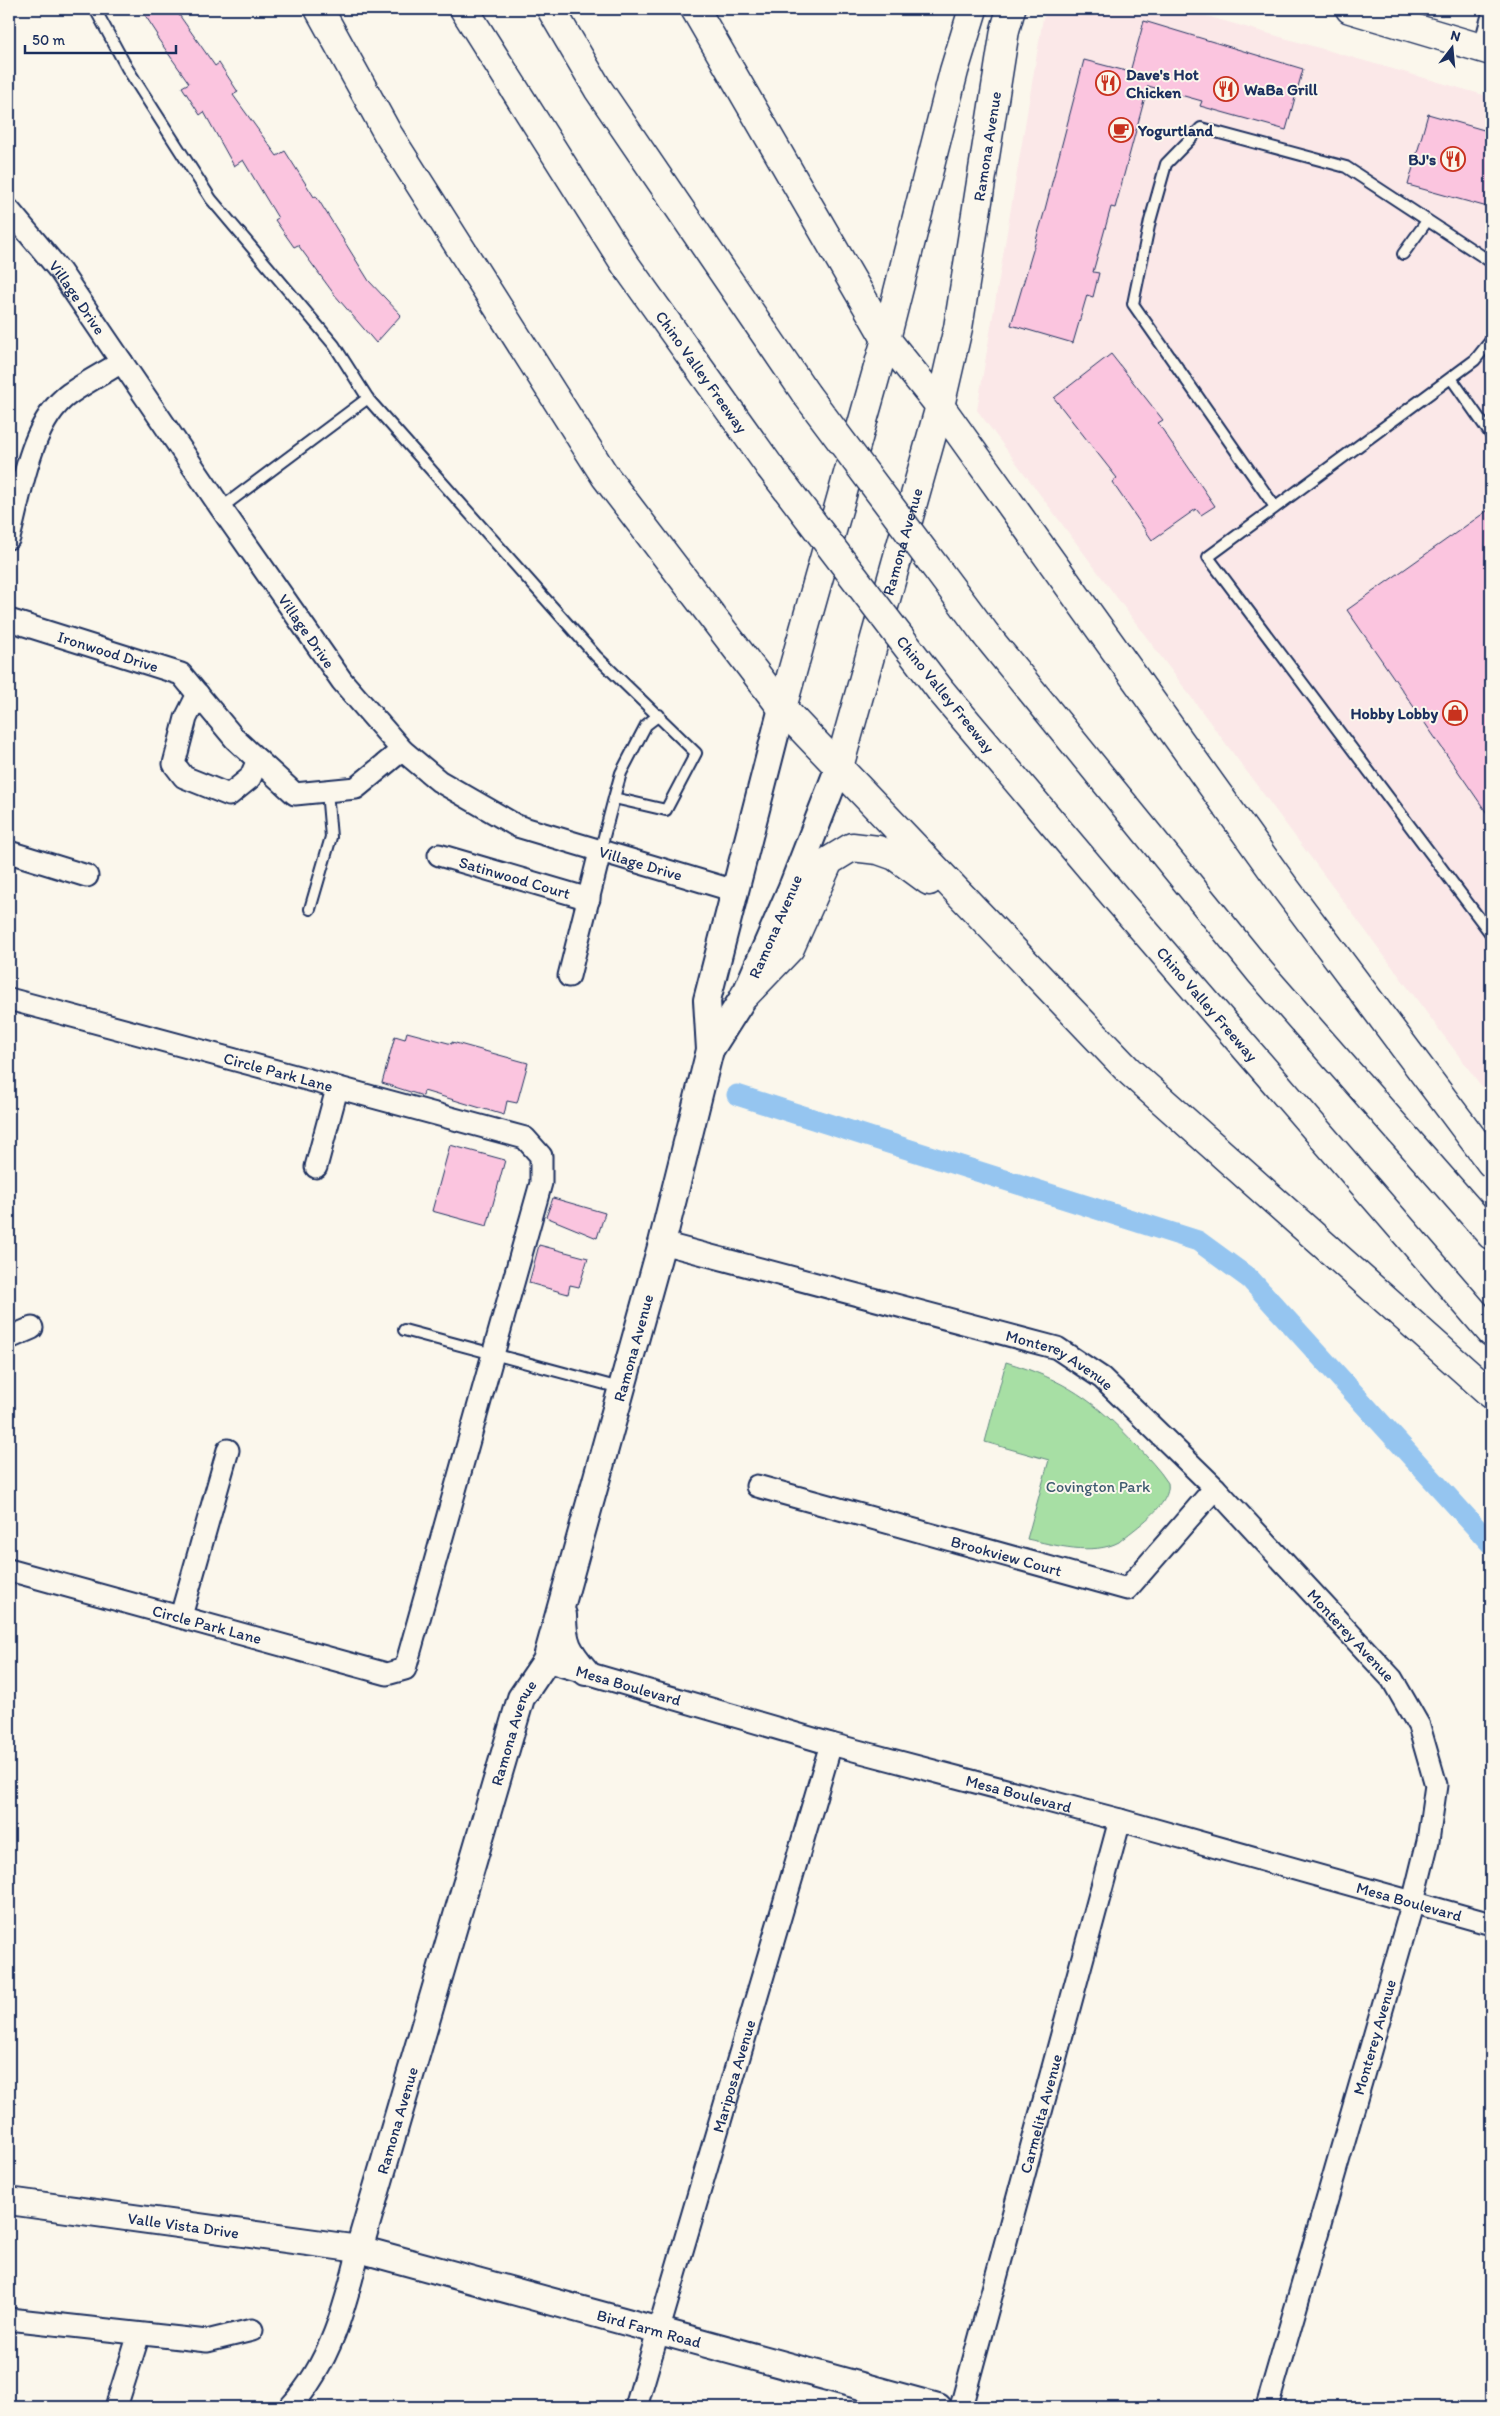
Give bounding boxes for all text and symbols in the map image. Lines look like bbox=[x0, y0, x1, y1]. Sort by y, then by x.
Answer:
scale bar bbox=[25, 22, 176, 54]
north arrow bbox=[1428, 22, 1478, 72]
text: N bbox=[1449, 27, 1462, 45]
text: 50 m bbox=[32, 31, 65, 49]
place label: Dave's Hot Chicken bbox=[1126, 65, 1199, 102]
restaurant icon: Dave's Hot Chicken bbox=[1095, 70, 1121, 96]
restaurant icon: WaBa Grill bbox=[1213, 76, 1239, 102]
place label: WaBa Grill bbox=[1244, 80, 1318, 99]
street label: Ramona Avenue bbox=[969, 90, 1005, 202]
cafe icon: Yogurtland bbox=[1108, 117, 1134, 143]
place label: Yogurtland bbox=[1137, 121, 1214, 141]
restaurant icon: BJ's bbox=[1440, 146, 1466, 172]
place label: BJ's bbox=[1408, 150, 1436, 169]
street label: Village Drive bbox=[45, 256, 109, 338]
street label: Chino Valley Freeway bbox=[652, 307, 752, 437]
street label: Ramona Avenue bbox=[878, 486, 927, 598]
street label: Village Drive bbox=[274, 590, 339, 672]
street label: Ironwood Drive bbox=[55, 627, 161, 676]
street label: Chino Valley Freeway bbox=[893, 632, 999, 757]
shop icon: Hobby Lobby bbox=[1442, 700, 1468, 726]
place label: Hobby Lobby bbox=[1351, 704, 1438, 724]
street label: Village Drive bbox=[597, 842, 685, 885]
street label: Satinwood Court bbox=[457, 852, 573, 903]
street label: Ramona Avenue bbox=[744, 872, 806, 981]
street label: Chino Valley Freeway bbox=[1152, 943, 1262, 1066]
street label: Circle Park Lane bbox=[221, 1048, 335, 1096]
street label: Ramona Avenue bbox=[609, 1292, 657, 1404]
street label: Monterey Avenue bbox=[1004, 1326, 1118, 1394]
park label: Covington Park bbox=[1046, 1477, 1151, 1496]
street label: Brookview Court bbox=[949, 1531, 1064, 1580]
street label: Monterey Avenue bbox=[1303, 1585, 1399, 1686]
street label: Circle Park Lane bbox=[150, 1601, 264, 1648]
street label: Mesa Boulevard bbox=[574, 1661, 684, 1710]
street label: Ramona Avenue bbox=[487, 1676, 541, 1788]
street label: Mesa Boulevard bbox=[964, 1771, 1074, 1817]
street label: Mesa Boulevard bbox=[1354, 1878, 1464, 1925]
street label: Monterey Avenue bbox=[1349, 1977, 1400, 2097]
street label: Mariposa Avenue bbox=[708, 2017, 759, 2135]
street label: Carmelita Avenue bbox=[1016, 2052, 1066, 2176]
street label: Ramona Avenue bbox=[373, 2064, 422, 2176]
street label: Valle Vista Drive bbox=[127, 2208, 240, 2242]
street label: Bird Farm Road bbox=[595, 2305, 704, 2352]

